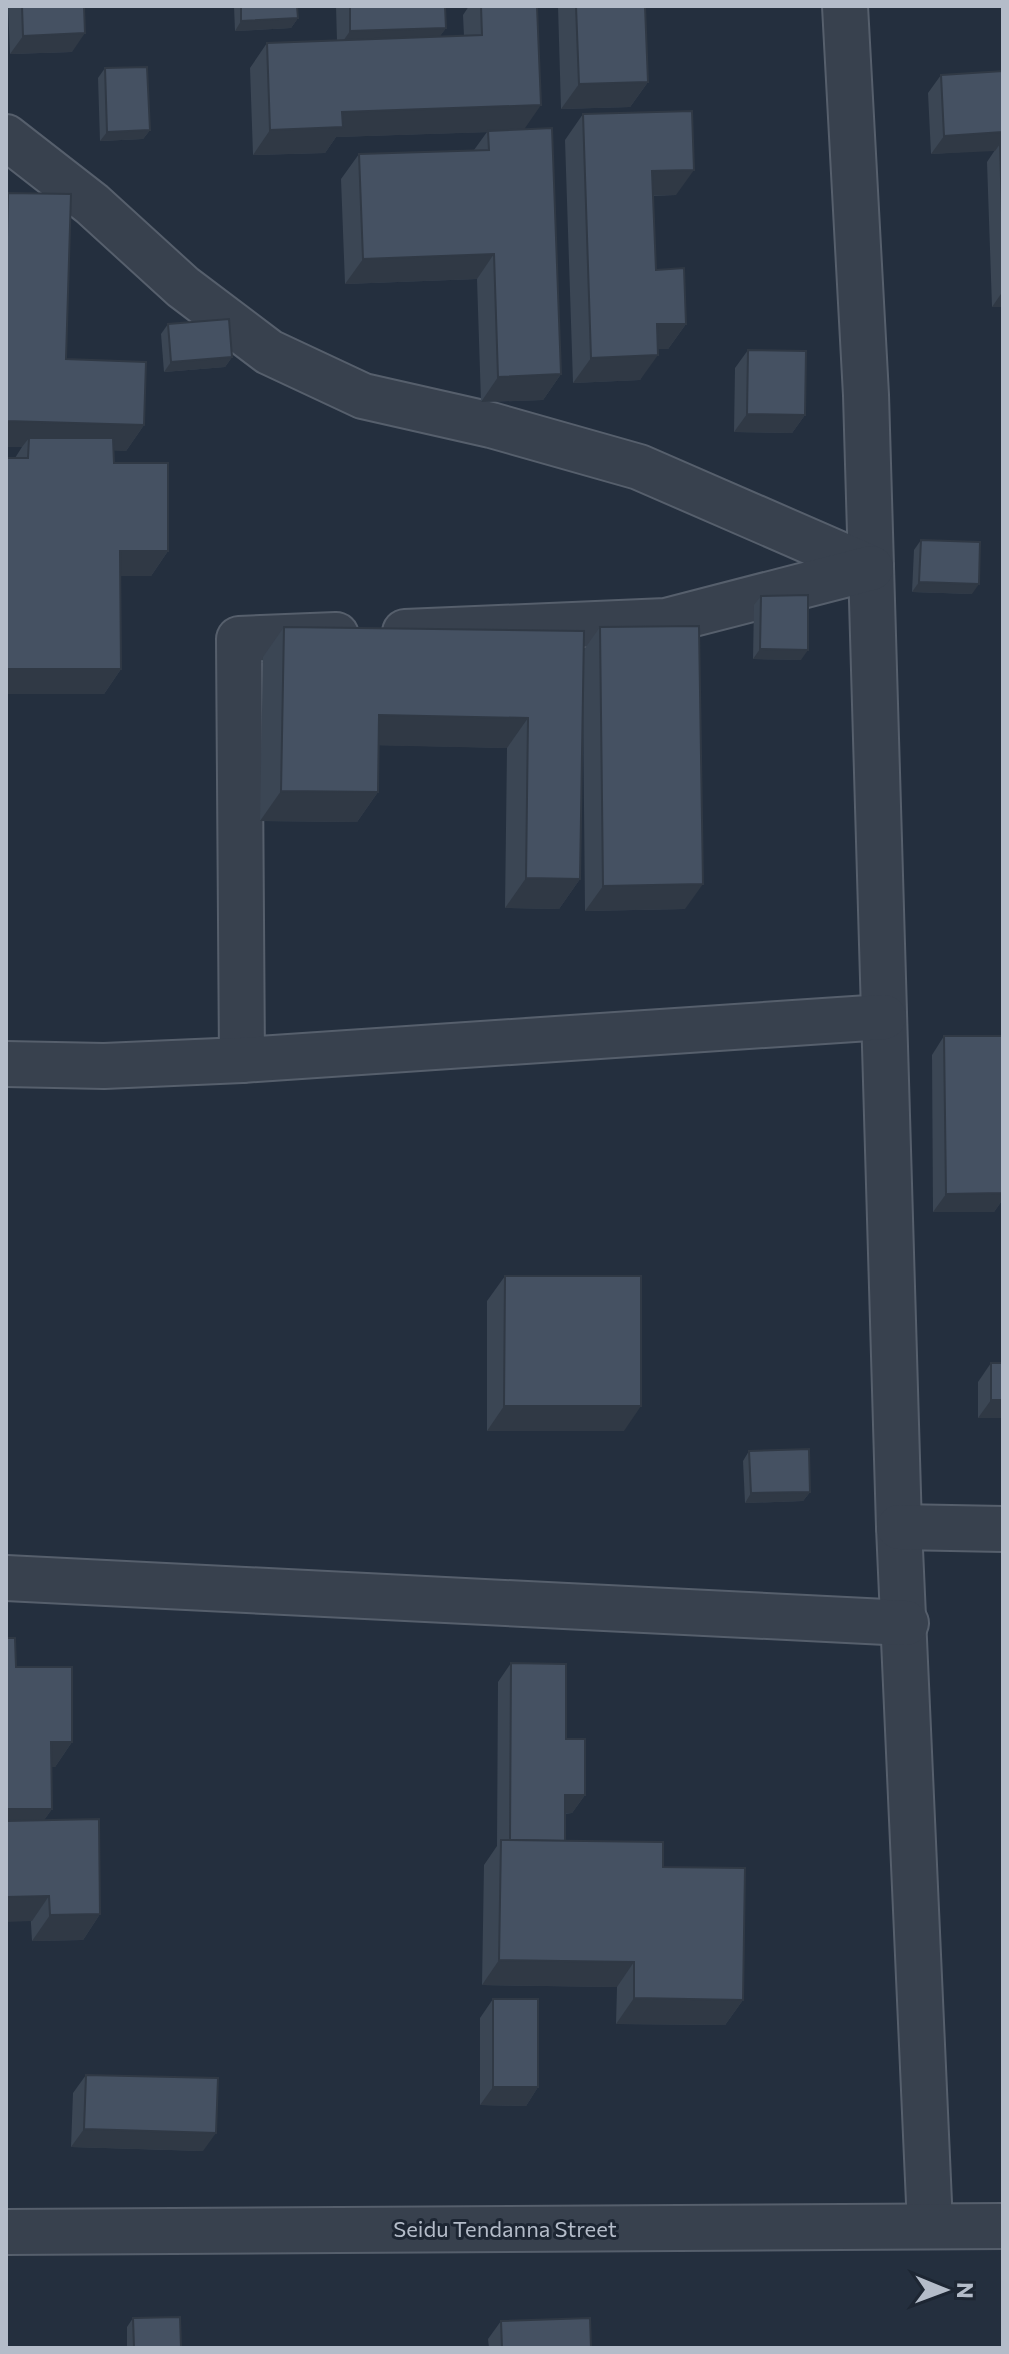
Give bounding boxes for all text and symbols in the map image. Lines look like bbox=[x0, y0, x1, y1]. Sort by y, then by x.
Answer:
street label: Seidu Tendanna Street bbox=[393, 2215, 617, 2242]
north arrow bbox=[905, 2250, 985, 2330]
text: N bbox=[952, 2282, 979, 2299]

